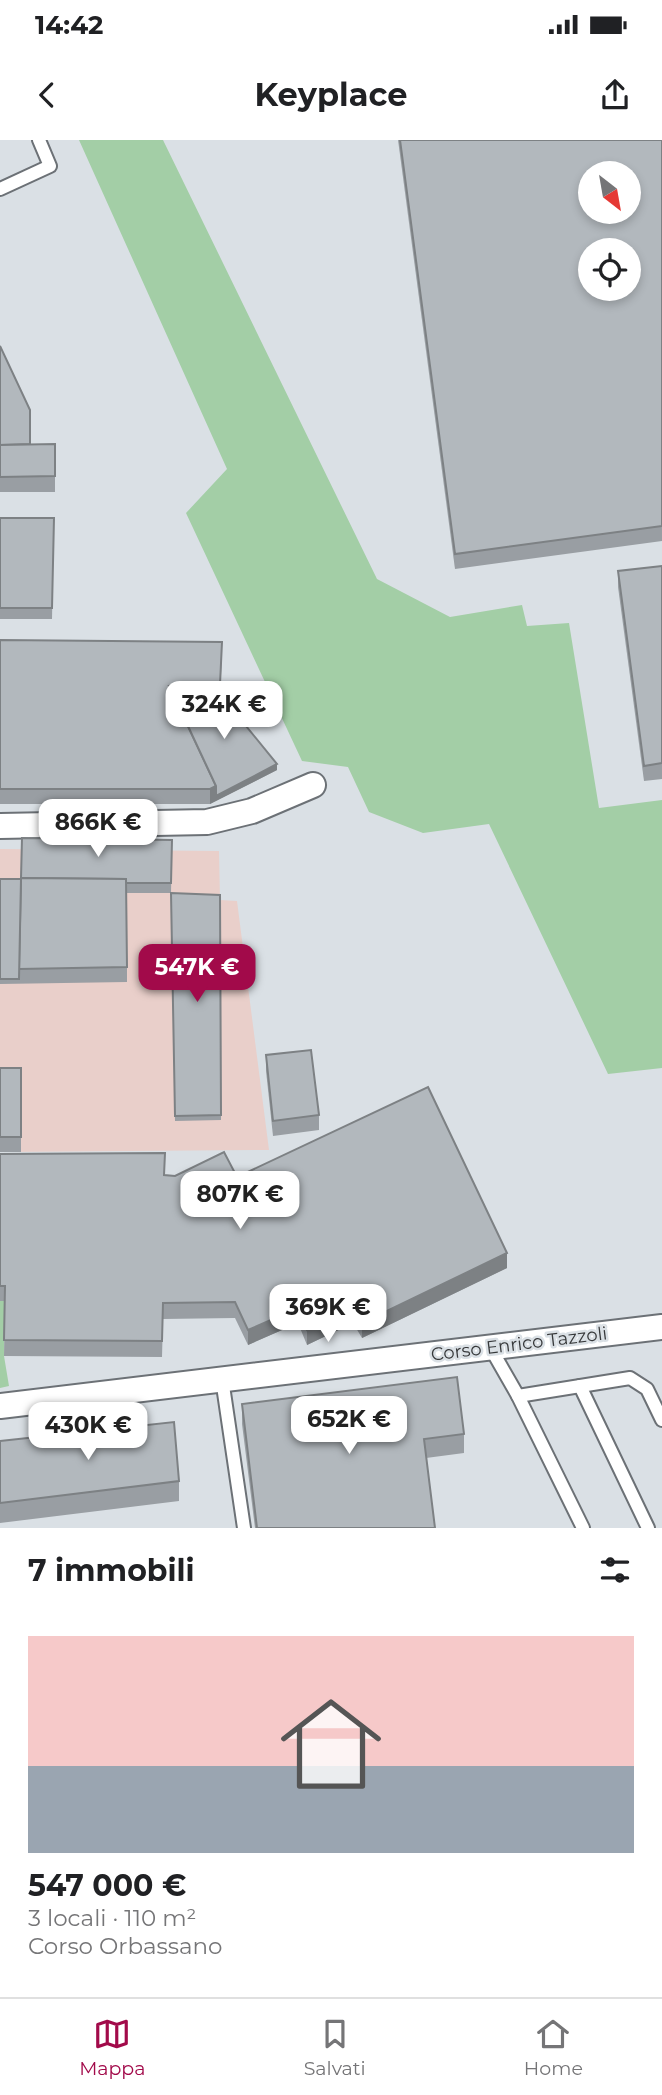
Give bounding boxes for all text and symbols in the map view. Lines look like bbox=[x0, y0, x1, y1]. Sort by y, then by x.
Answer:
text: 14:42 bbox=[35, 9, 103, 41]
text: Keyplace bbox=[255, 75, 407, 114]
icon: back bbox=[28, 76, 66, 114]
icon: share bbox=[596, 76, 634, 114]
north arrow bbox=[578, 161, 640, 224]
map controls bbox=[578, 161, 641, 301]
button: locate bbox=[578, 238, 641, 301]
pin: 324K € bbox=[167, 682, 281, 741]
text: 324K € bbox=[182, 690, 266, 718]
pin: 866K € bbox=[41, 800, 155, 859]
text: 866K € bbox=[55, 808, 141, 836]
pin: 547K € bbox=[140, 944, 254, 1004]
text: 547K € bbox=[154, 953, 240, 981]
pin: 807K € bbox=[183, 1172, 297, 1231]
text: 807K € bbox=[196, 1180, 284, 1208]
pin: 369K € bbox=[271, 1284, 385, 1344]
text: 369K € bbox=[285, 1293, 371, 1321]
street label: Corso Enrico Tazzoli bbox=[430, 1322, 608, 1366]
pin: 652K € bbox=[292, 1396, 406, 1456]
pin: 430K € bbox=[31, 1402, 145, 1462]
text: 652K € bbox=[307, 1405, 391, 1433]
text: 430K € bbox=[44, 1411, 132, 1439]
icon: filters bbox=[596, 1551, 634, 1589]
text: 7 immobili bbox=[28, 1552, 195, 1589]
icon: home bbox=[268, 1681, 394, 1807]
text: 547 000 € bbox=[28, 1867, 186, 1904]
text: 3 locali · 110 m² bbox=[28, 1904, 197, 1932]
text: Corso Orbassano bbox=[28, 1932, 222, 1960]
tab: Mappa bbox=[79, 2015, 145, 2080]
tab: Salvati bbox=[304, 2015, 366, 2080]
tab: Home bbox=[524, 2015, 583, 2080]

